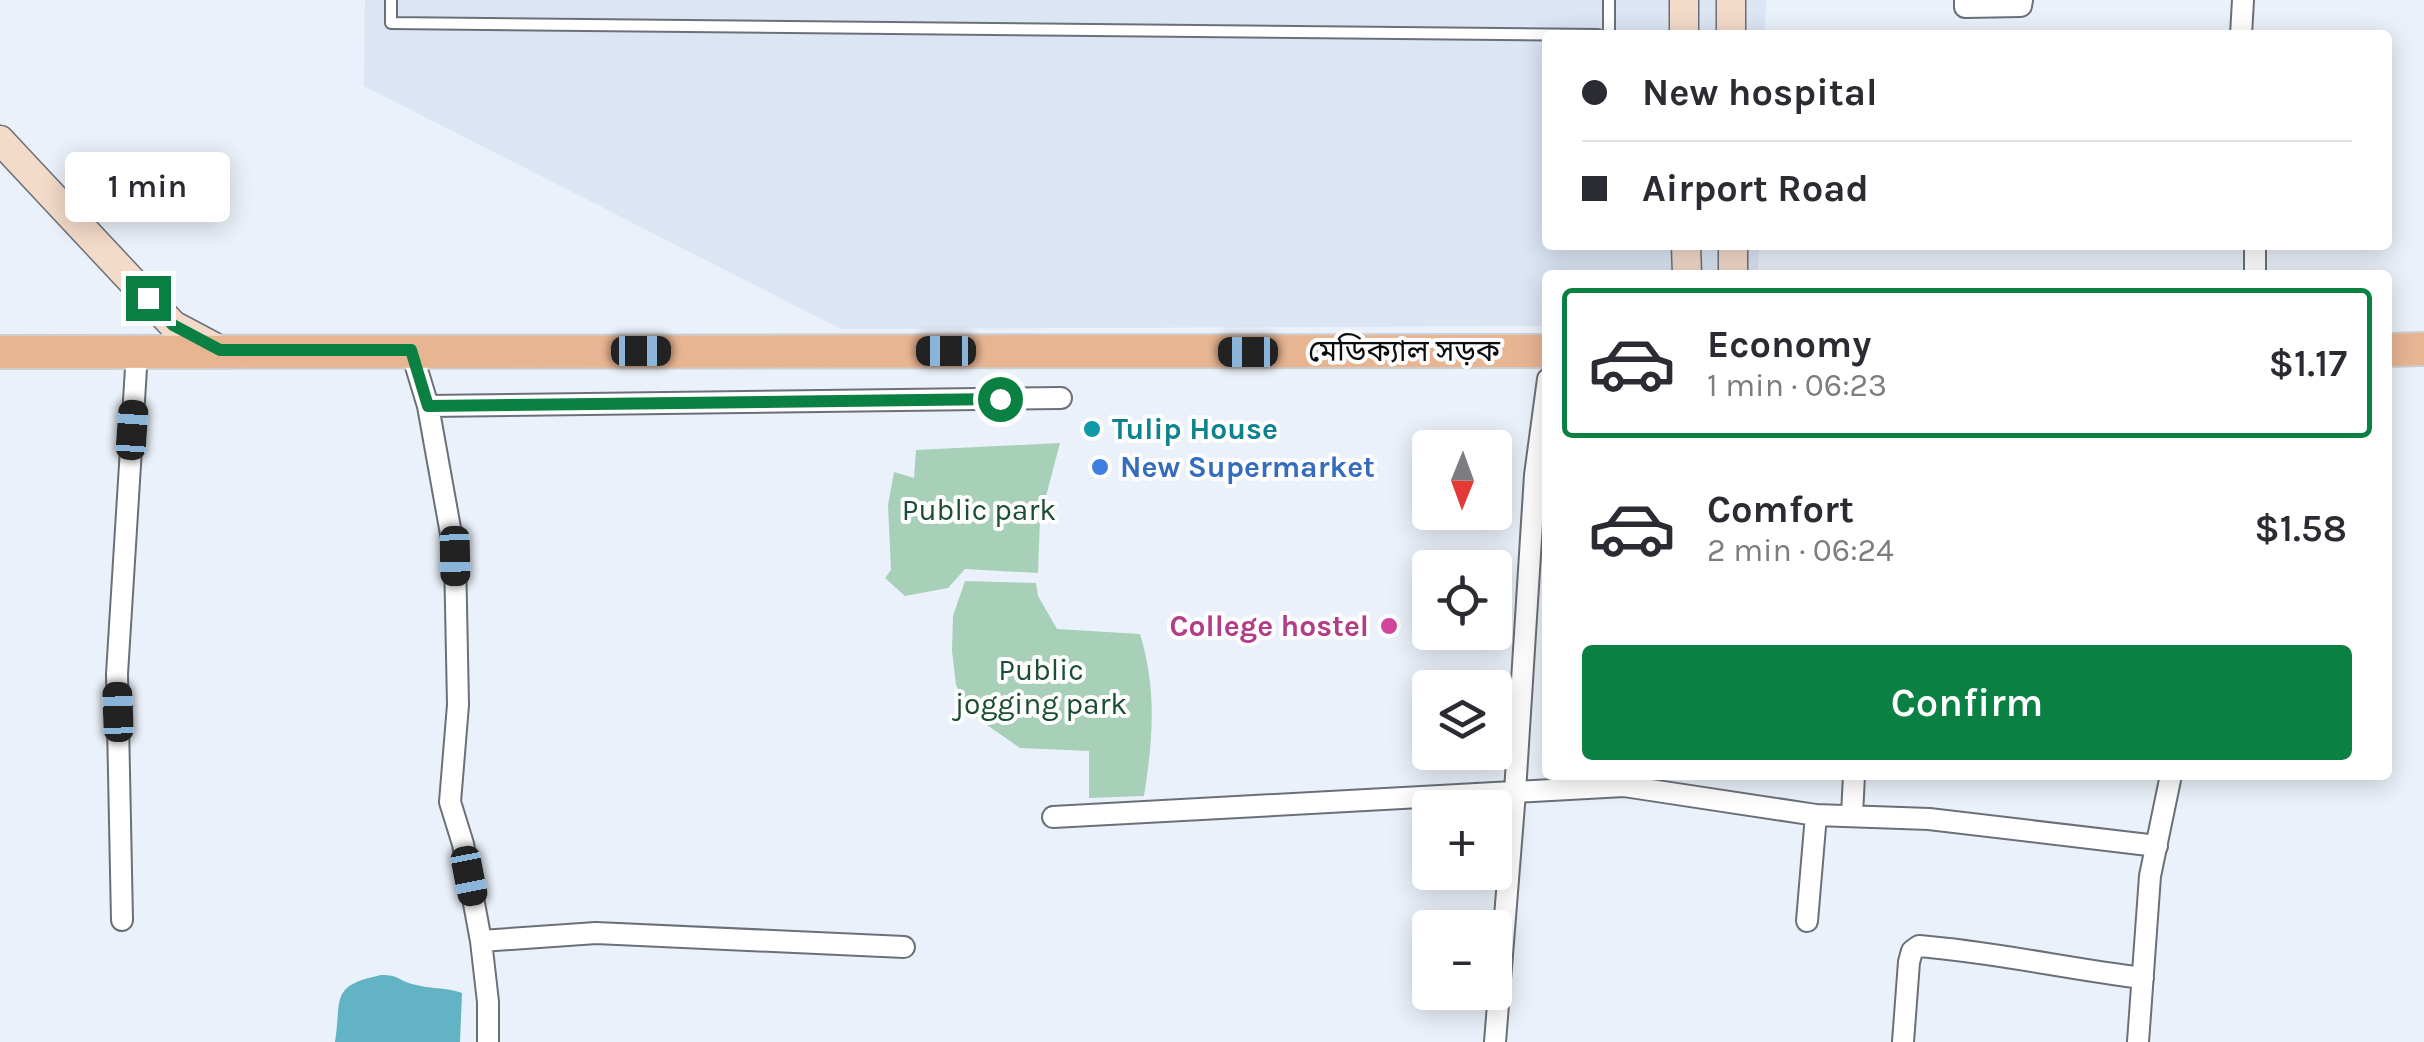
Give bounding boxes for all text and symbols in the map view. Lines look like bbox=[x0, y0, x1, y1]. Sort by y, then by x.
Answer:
text: New hospital bbox=[1642, 70, 1877, 115]
callout: 1 min bbox=[66, 153, 230, 223]
text: Airport Road bbox=[1642, 166, 1869, 211]
text: 1 min bbox=[108, 168, 187, 205]
route end bbox=[126, 276, 171, 321]
icon: car bbox=[1587, 318, 1677, 408]
text: Economy bbox=[1707, 322, 1871, 367]
street label: মেডিক্যাল সড়ক bbox=[1308, 333, 1501, 369]
car bbox=[611, 336, 671, 366]
car bbox=[916, 336, 976, 366]
car bbox=[1218, 337, 1278, 367]
text: $1.17 bbox=[2268, 341, 2347, 386]
text: 1 min · 06:23 bbox=[1707, 367, 1887, 404]
route start bbox=[978, 377, 1023, 422]
car bbox=[115, 399, 149, 461]
place label: Tulip House bbox=[1112, 411, 1278, 447]
marker: Tulip House bbox=[1081, 418, 1103, 440]
north arrow bbox=[1412, 430, 1512, 530]
map controls bbox=[1412, 430, 1512, 1010]
place label: New Supermarket bbox=[1120, 449, 1375, 485]
marker: New Supermarket bbox=[1089, 456, 1111, 478]
icon: car bbox=[1587, 483, 1677, 573]
text: Comfort bbox=[1707, 487, 1854, 532]
park label: Public park bbox=[902, 492, 1056, 528]
text: $1.58 bbox=[2254, 506, 2347, 551]
car bbox=[439, 526, 471, 586]
text: 2 min · 06:24 bbox=[1707, 532, 1894, 569]
button: locate bbox=[1412, 550, 1512, 650]
place label: College hostel bbox=[1170, 608, 1369, 644]
marker: College hostel bbox=[1378, 615, 1400, 637]
button: Confirm bbox=[1582, 645, 2352, 760]
park label: Public jogging park bbox=[952, 652, 1127, 722]
button: layers bbox=[1412, 670, 1512, 770]
car bbox=[102, 681, 134, 743]
button: + bbox=[1412, 790, 1512, 890]
car bbox=[449, 844, 489, 908]
button: − bbox=[1412, 910, 1512, 1010]

